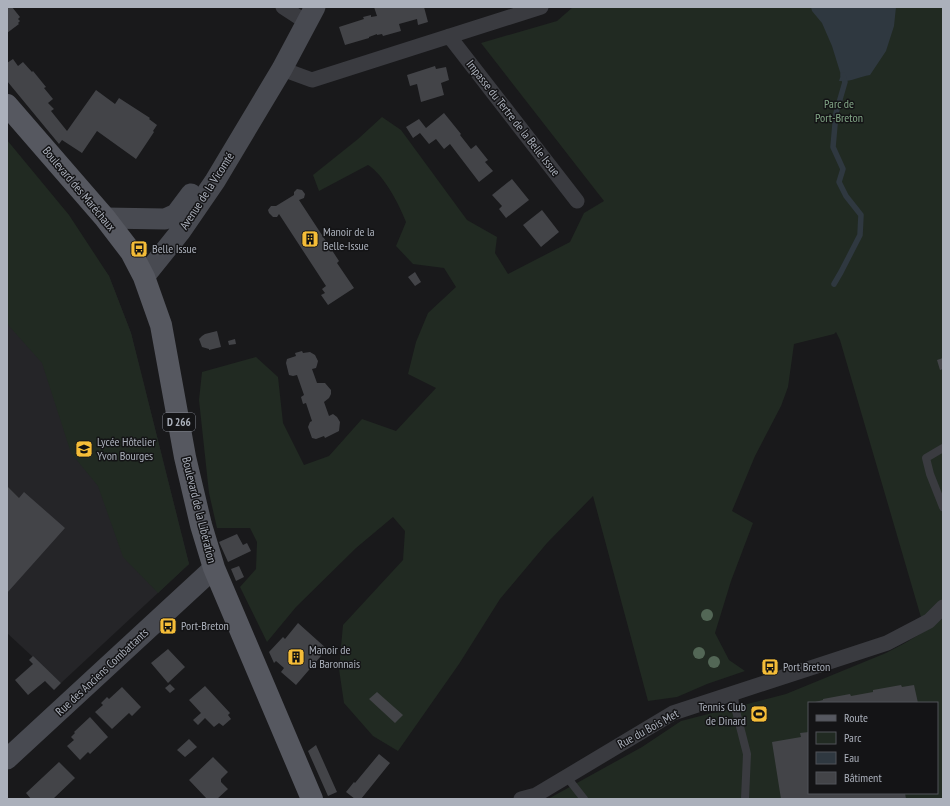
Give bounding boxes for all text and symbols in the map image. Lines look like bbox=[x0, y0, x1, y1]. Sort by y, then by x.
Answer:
street label: Impasse du Tertre de la Belle Issue bbox=[463, 57, 563, 179]
park label: Parc de Port-Breton bbox=[815, 96, 863, 125]
street label: Boulevard des Maréchaux bbox=[40, 143, 119, 234]
street label: Avenue de la Vicomté bbox=[176, 149, 237, 232]
place label: Manoir de la Belle-Issue bbox=[323, 224, 375, 253]
building icon: Manoir de la Belle-Issue bbox=[300, 229, 320, 249]
bus stop icon: Belle Issue bbox=[129, 239, 149, 259]
place label: Belle Issue bbox=[152, 241, 197, 256]
road number: D 266 bbox=[163, 413, 195, 431]
place label: Lycée Hôtelier Yvon Bourges bbox=[97, 434, 156, 463]
school or university icon: Lycée Hôtelier Yvon Bourges bbox=[74, 439, 94, 459]
street label: Boulevard de la Libération bbox=[179, 455, 220, 565]
bus stop icon: Port-Breton bbox=[158, 616, 178, 636]
place label: Port-Breton bbox=[181, 618, 229, 633]
street label: Rue des Anciens Combattants bbox=[52, 625, 151, 719]
place label: Manoir de la Baronnais bbox=[309, 642, 360, 671]
building icon: Manoir de la Baronnais bbox=[286, 647, 306, 667]
bus stop icon: Port Breton bbox=[760, 657, 780, 677]
place label: Port Breton bbox=[783, 659, 830, 674]
place label: Tennis Club de Dinard bbox=[698, 699, 746, 728]
legend bbox=[808, 702, 938, 794]
sports icon: Tennis Club de Dinard bbox=[749, 704, 769, 724]
street label: Rue du Bois Met bbox=[615, 705, 681, 751]
text: Route bbox=[844, 710, 868, 725]
text: Parc bbox=[844, 730, 862, 745]
text: Eau bbox=[844, 750, 859, 765]
text: Bâtiment bbox=[844, 770, 882, 785]

